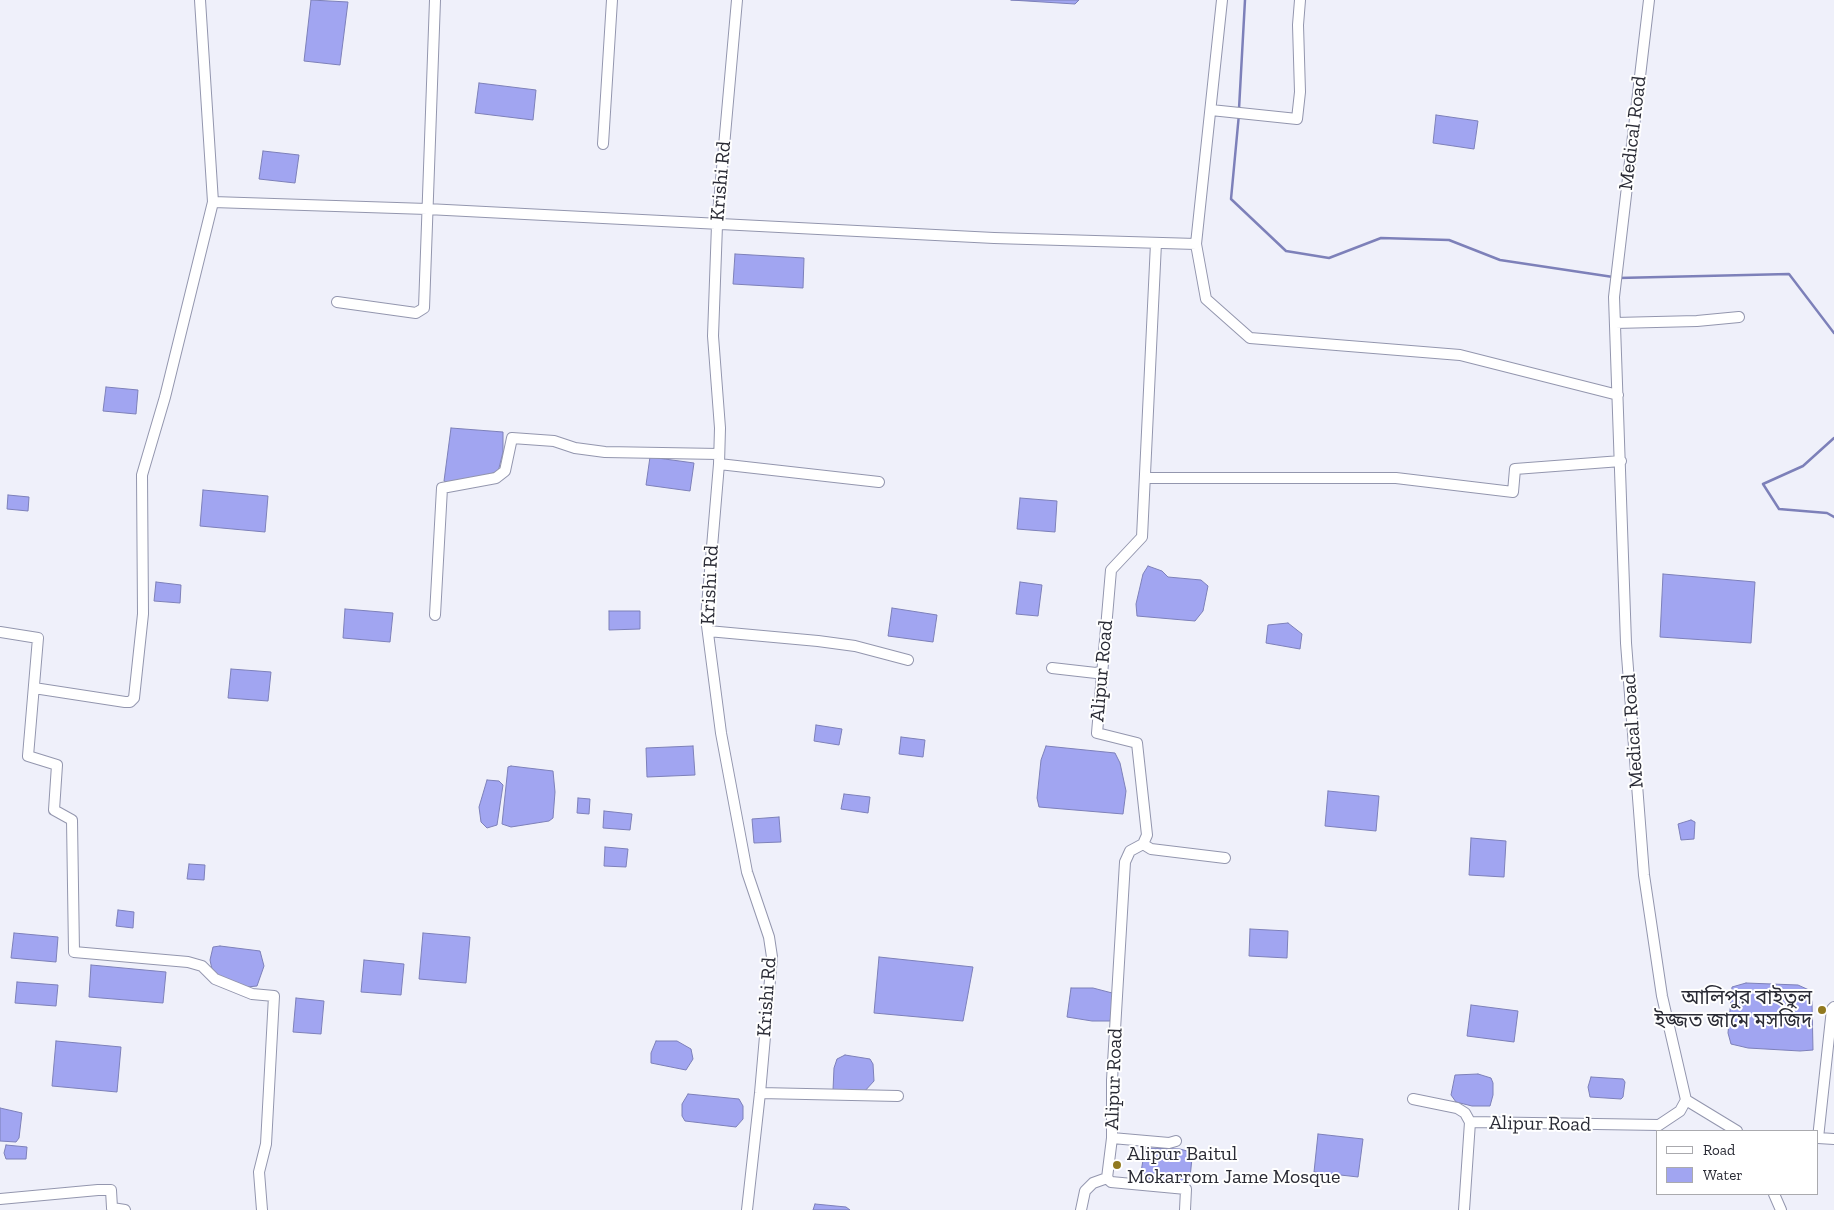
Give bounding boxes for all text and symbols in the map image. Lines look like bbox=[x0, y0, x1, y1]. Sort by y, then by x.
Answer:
street label: Medical Road bbox=[1614, 75, 1652, 191]
street label: Krishi Rd bbox=[706, 140, 736, 222]
street label: Krishi Rd bbox=[696, 544, 724, 626]
street label: Alipur Road bbox=[1086, 619, 1118, 723]
street label: Medical Road bbox=[1617, 673, 1649, 789]
street label: Krishi Rd bbox=[752, 956, 782, 1038]
place label: আলিপুর বাইতুল ইজ্জত জামে মসজিদ bbox=[1654, 986, 1812, 1033]
marker: আলিপুর বাইতুল ইজ্জত জামে মসজিদ bbox=[1816, 1004, 1828, 1016]
street label: Alipur Road bbox=[1100, 1028, 1128, 1130]
street label: Alipur Road bbox=[1489, 1111, 1591, 1137]
legend bbox=[1656, 1130, 1819, 1195]
text: Road bbox=[1703, 1141, 1735, 1159]
place label: Alipur Baitul Mokarrom Jame Mosque bbox=[1127, 1142, 1340, 1189]
marker: Alipur Baitul Mokarrom Jame Mosque bbox=[1111, 1159, 1123, 1171]
text: Water bbox=[1703, 1166, 1743, 1184]

